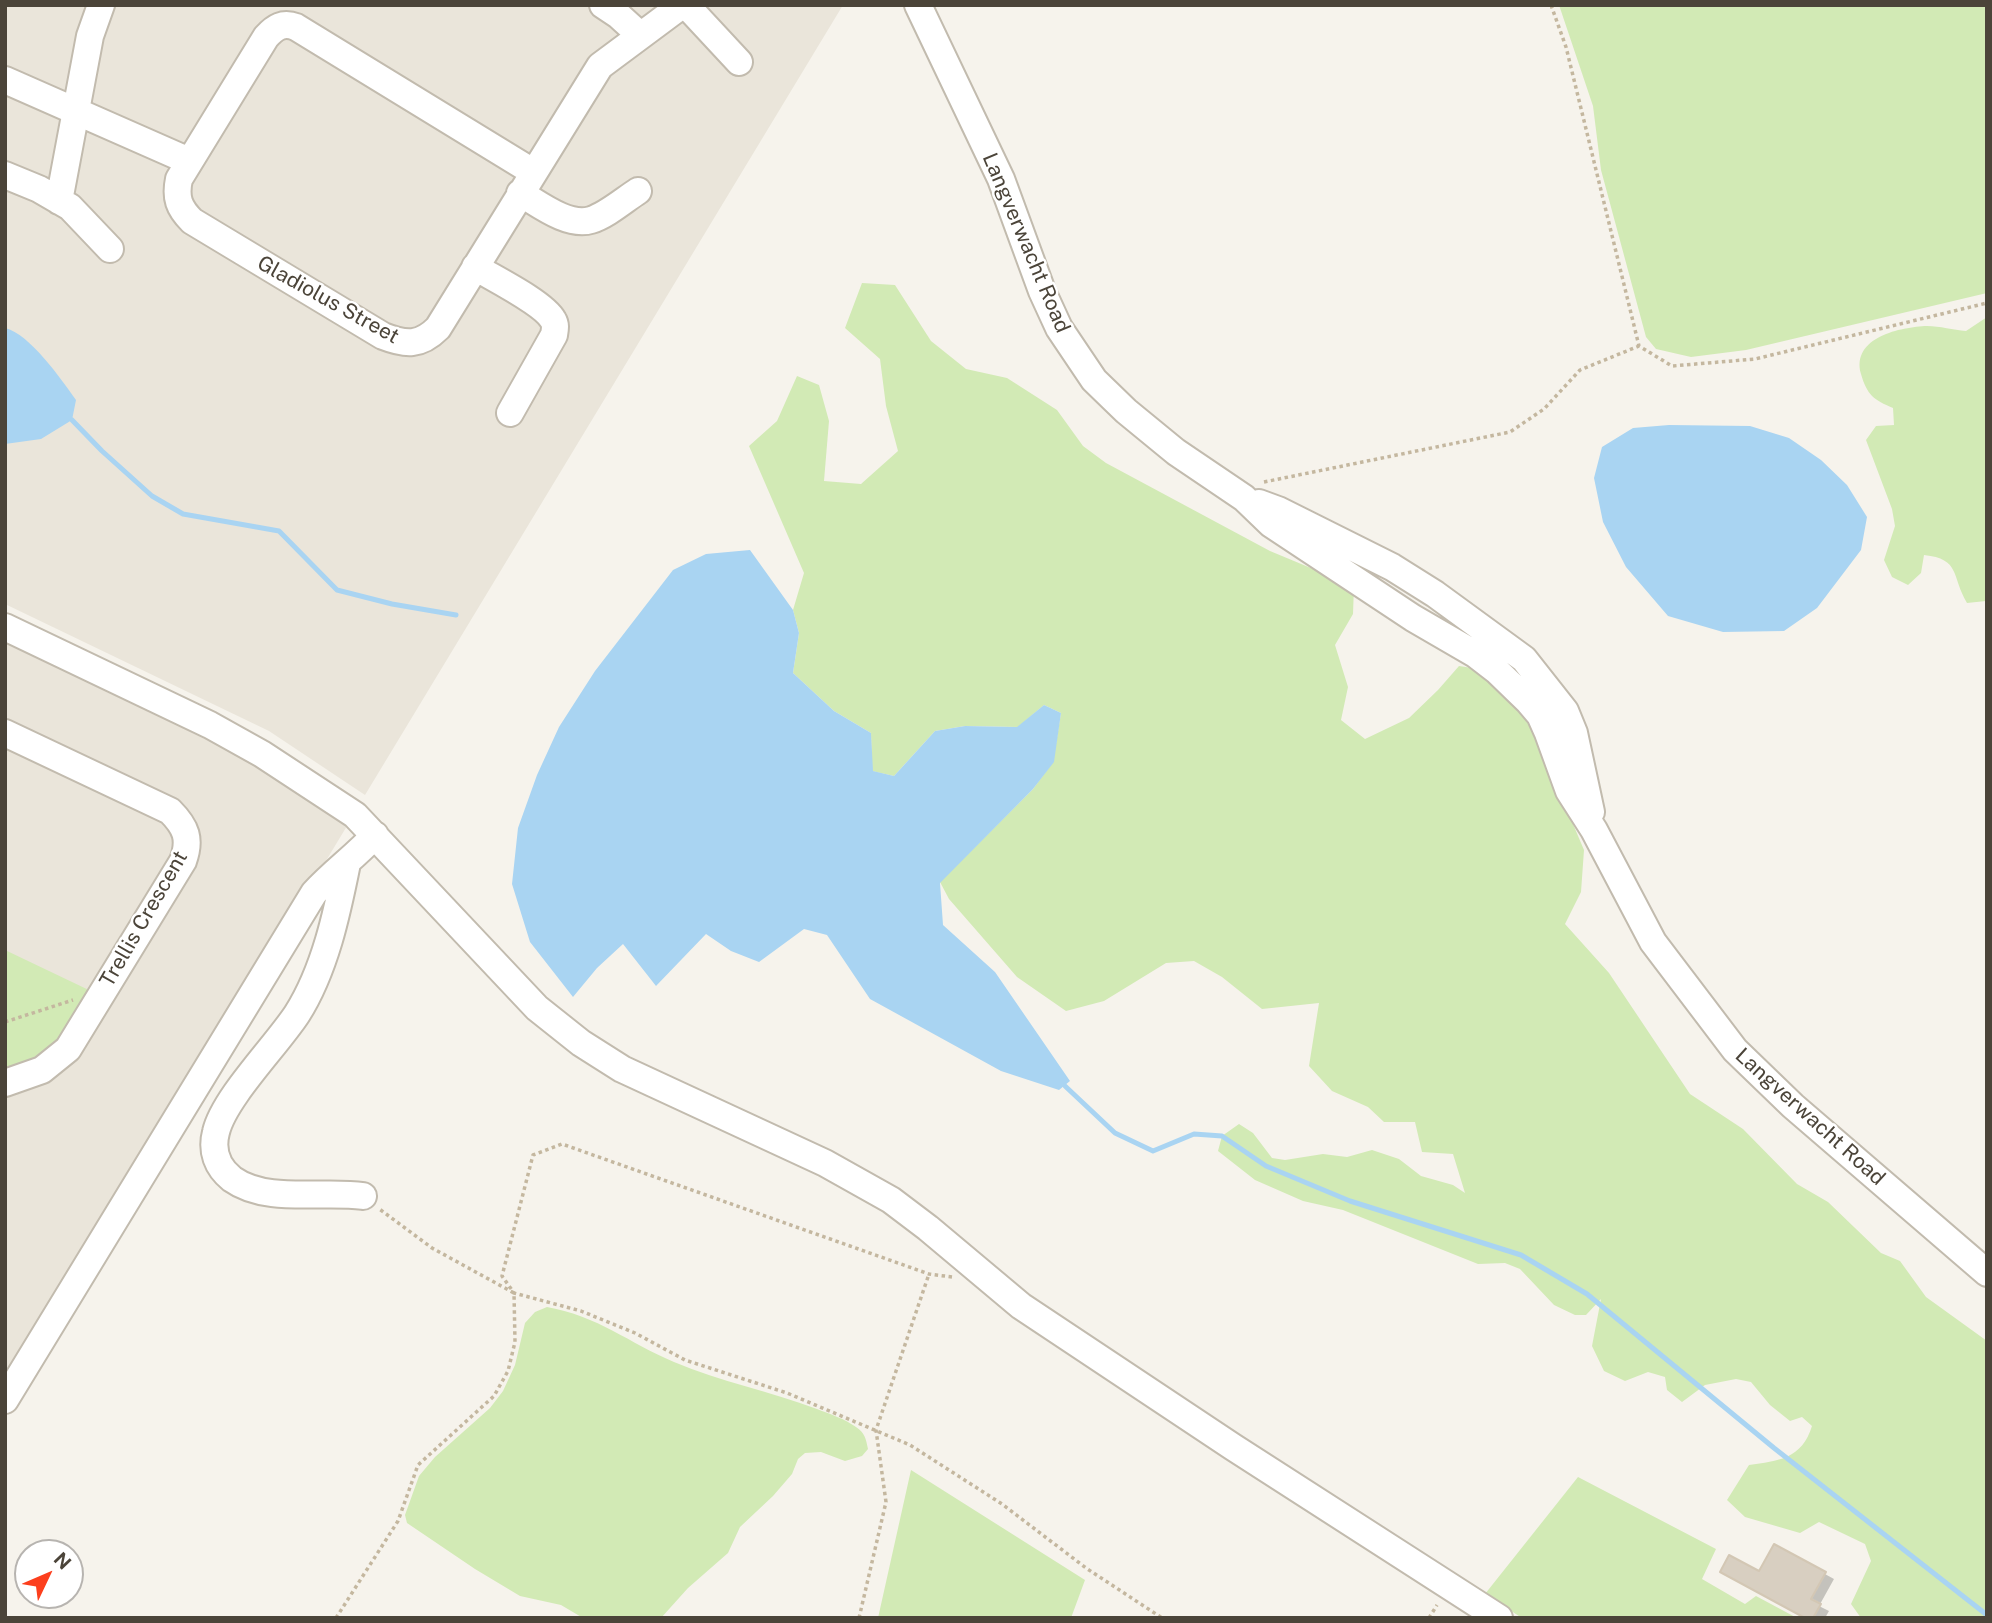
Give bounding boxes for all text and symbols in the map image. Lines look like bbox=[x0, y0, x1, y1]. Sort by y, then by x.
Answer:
street label: Langverwacht Road bbox=[977, 149, 1075, 337]
street label: Gladiolus Street bbox=[253, 251, 403, 349]
street label: Trellis Crescent bbox=[95, 846, 193, 992]
street label: Langverwacht Road bbox=[1730, 1043, 1890, 1191]
north arrow bbox=[14, 1539, 84, 1609]
text: N bbox=[50, 1548, 76, 1574]

